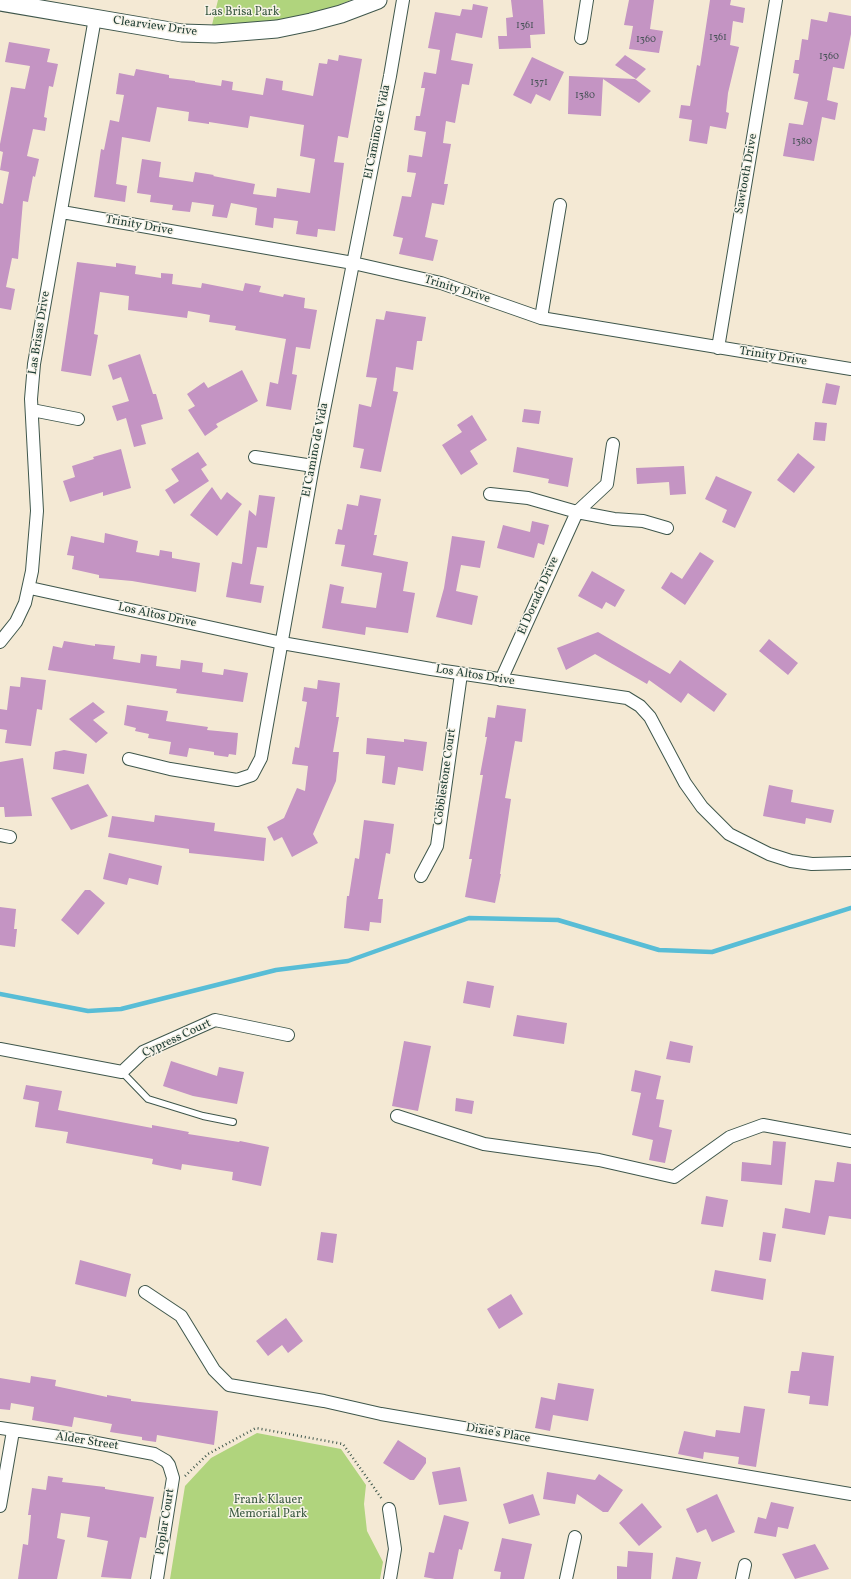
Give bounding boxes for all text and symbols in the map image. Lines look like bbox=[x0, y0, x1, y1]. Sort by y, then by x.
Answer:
park label: Las Brisa Park bbox=[205, 6, 279, 20]
street label: Clearview Drive bbox=[112, 14, 198, 40]
house number: 1361 bbox=[516, 20, 534, 32]
house number: 1361 bbox=[709, 32, 727, 44]
house number: 1360 bbox=[636, 34, 656, 46]
house number: 1360 bbox=[819, 51, 839, 63]
house number: 1371 bbox=[530, 77, 548, 89]
street label: El Camino de Vida bbox=[362, 83, 394, 181]
house number: 1380 bbox=[575, 90, 595, 102]
street label: Sawtooth Drive bbox=[733, 133, 761, 215]
house number: 1380 bbox=[792, 136, 812, 148]
street label: Trinity Drive bbox=[104, 213, 174, 239]
street label: Trinity Drive bbox=[422, 273, 492, 307]
street label: Las Brisas Drive bbox=[26, 290, 54, 376]
street label: Trinity Drive bbox=[738, 345, 808, 369]
street label: El Camino de Vida bbox=[300, 401, 332, 499]
street label: El Dorado Drive bbox=[515, 555, 563, 637]
street label: Los Altos Drive bbox=[116, 601, 198, 631]
street label: Los Altos Drive bbox=[434, 663, 516, 689]
street label: Cobblestone Court bbox=[432, 728, 460, 826]
street label: Cypress Court bbox=[140, 1017, 214, 1061]
street label: Dixie's Place bbox=[465, 1421, 531, 1447]
street label: Alder Street bbox=[55, 1430, 119, 1454]
street label: Poplar Court bbox=[154, 1488, 178, 1556]
park label: Frank Klauer Memorial Park bbox=[229, 1494, 307, 1522]

